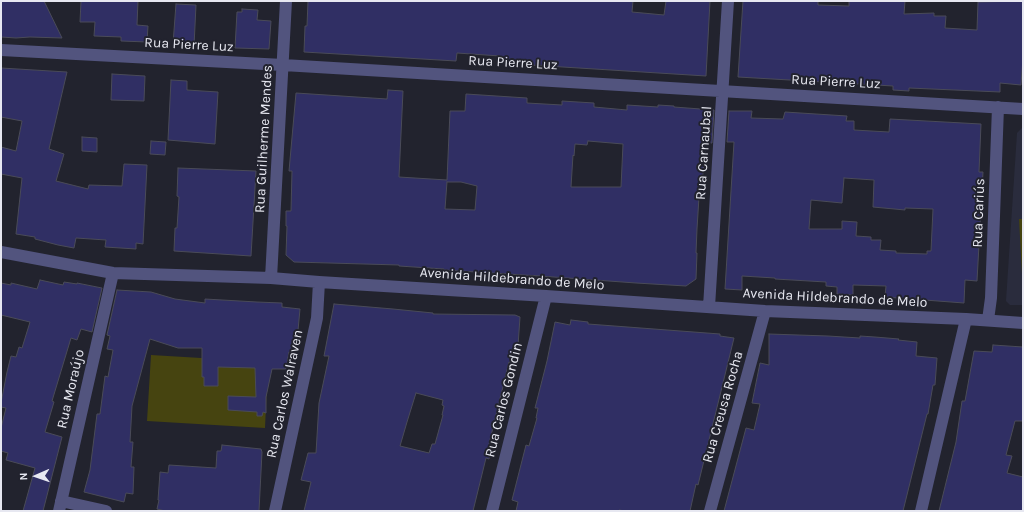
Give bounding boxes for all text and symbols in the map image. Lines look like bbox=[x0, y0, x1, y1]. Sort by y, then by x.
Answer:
street label: Rua Pierre Luz bbox=[144, 34, 234, 56]
street label: Rua Pierre Luz bbox=[468, 52, 558, 74]
street label: Rua Guilherme Mendes bbox=[252, 65, 276, 213]
street label: Rua Pierre Luz bbox=[791, 71, 881, 93]
street label: Rua Carnaubal bbox=[692, 106, 716, 200]
street label: Rua Cariús bbox=[969, 178, 989, 248]
street label: Avenida Hildebrando de Melo bbox=[419, 264, 605, 294]
street label: Avenida Hildebrando de Melo bbox=[742, 285, 928, 311]
street label: Rua Carlos Walraven bbox=[263, 328, 307, 460]
street label: Rua Carlos Gondin bbox=[482, 341, 526, 459]
street label: Rua Moraújo bbox=[54, 348, 88, 430]
street label: Rua Creusa Rocha bbox=[699, 349, 747, 465]
north arrow bbox=[16, 456, 56, 496]
text: N bbox=[17, 472, 30, 481]

